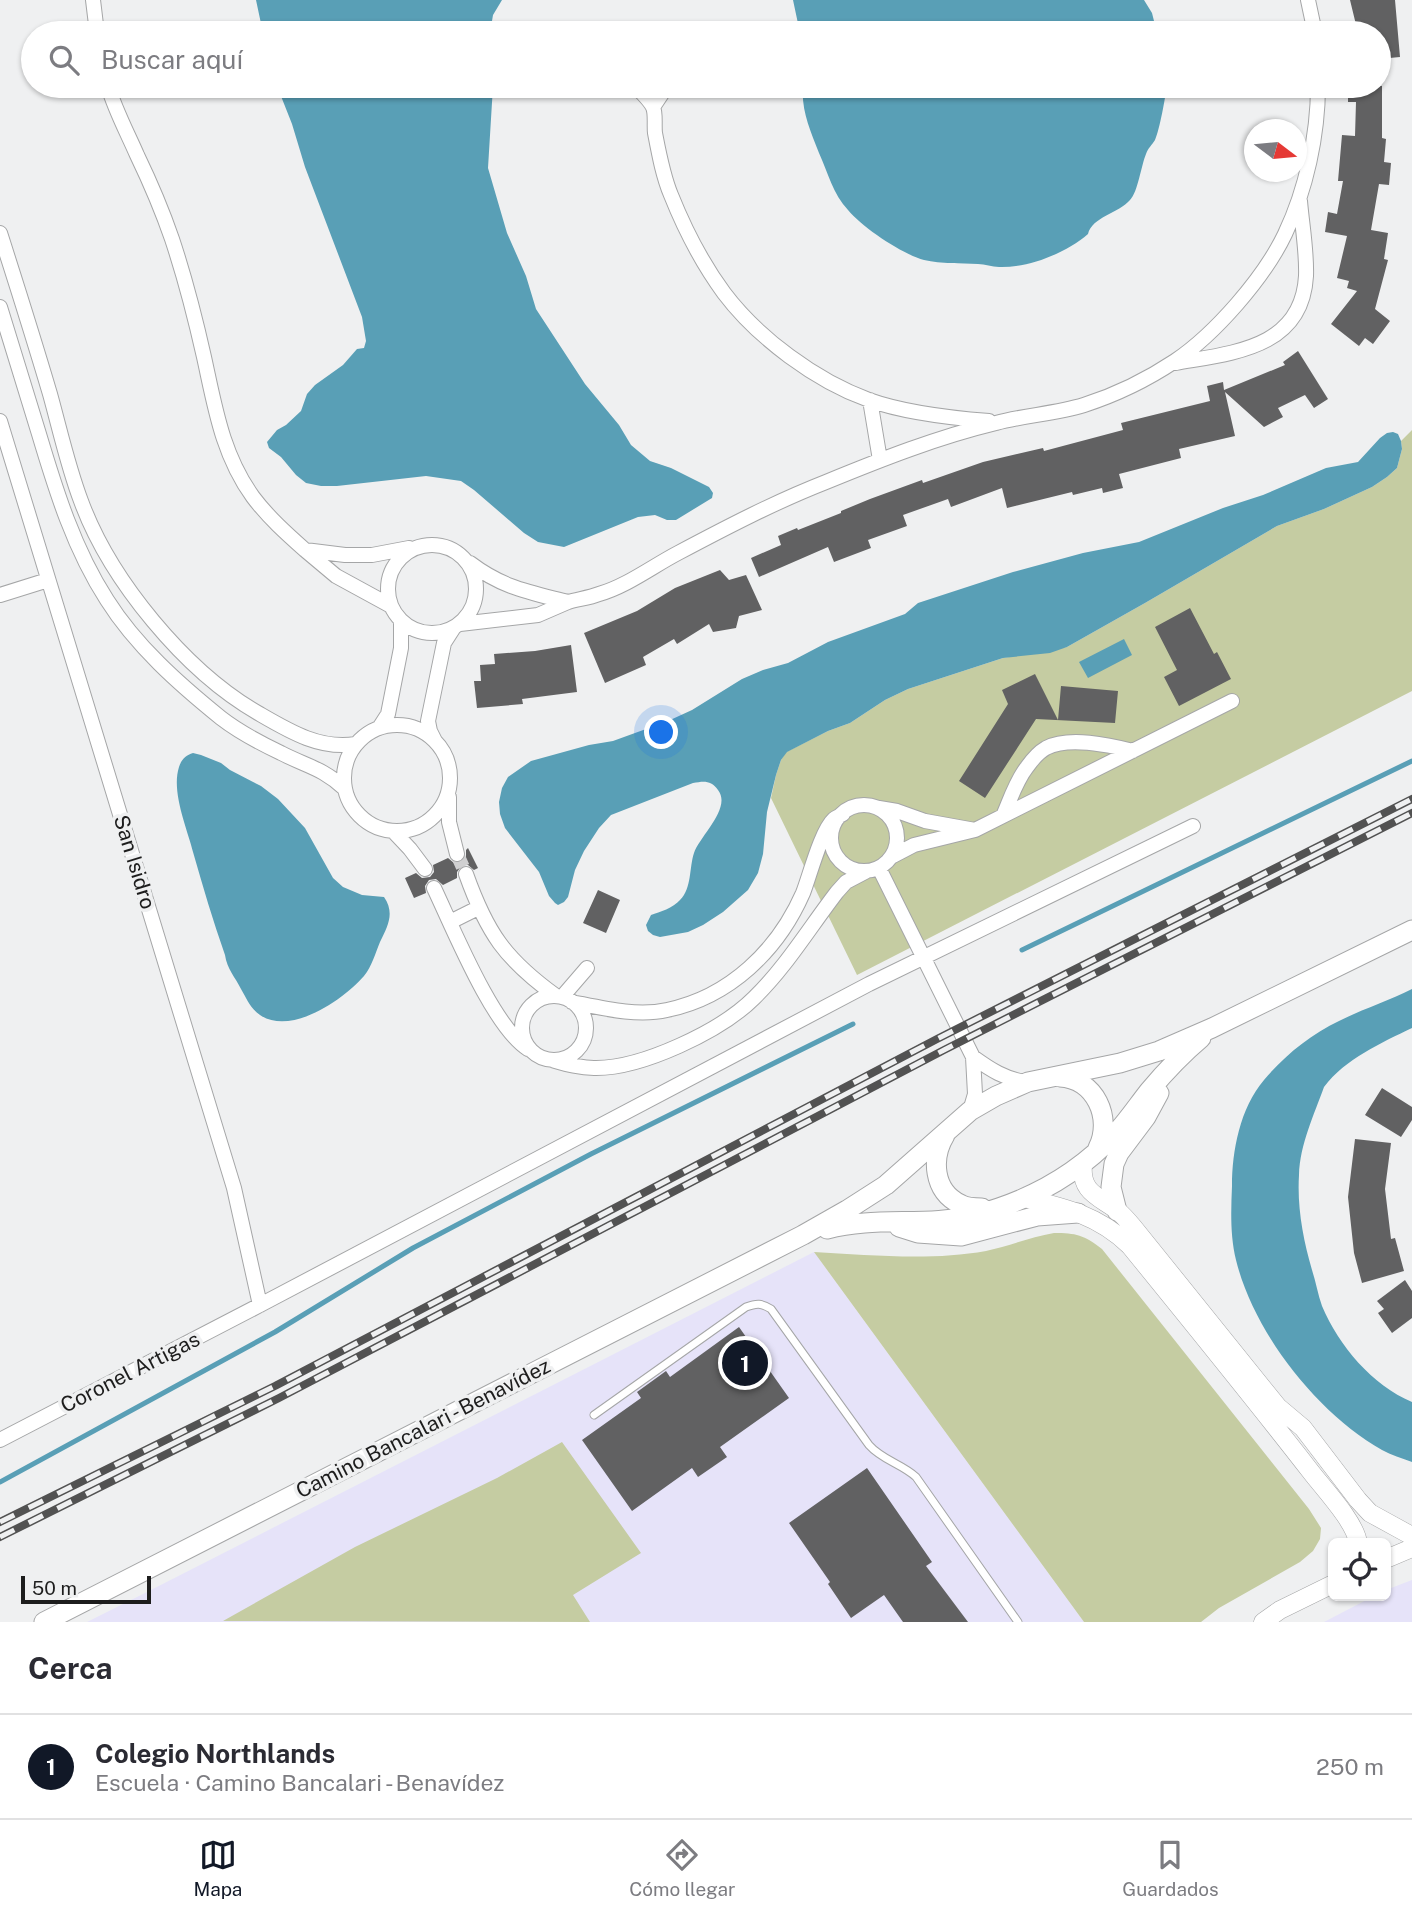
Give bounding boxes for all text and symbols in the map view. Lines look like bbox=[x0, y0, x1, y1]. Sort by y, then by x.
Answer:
search box bbox=[21, 21, 1391, 98]
icon: search bbox=[45, 41, 83, 79]
text: Buscar aquí bbox=[101, 44, 243, 75]
north arrow bbox=[1244, 119, 1307, 182]
your location bbox=[644, 715, 678, 749]
street label: San Isidro bbox=[109, 812, 161, 912]
street label: Coronel Artigas bbox=[56, 1326, 204, 1418]
pin: 1 bbox=[722, 1337, 768, 1389]
street label: Camino Bancalari - Benavídez bbox=[292, 1353, 554, 1503]
map controls bbox=[1328, 1538, 1391, 1601]
button: locate bbox=[1328, 1538, 1391, 1601]
scale bar bbox=[21, 1573, 150, 1605]
text: 50 m bbox=[32, 1577, 77, 1599]
text: Cerca bbox=[28, 1650, 113, 1686]
text: Colegio Northlands bbox=[95, 1738, 335, 1769]
text: 1 bbox=[46, 1753, 56, 1780]
text: 250 m bbox=[1316, 1753, 1384, 1780]
text: Escuela · Camino Bancalari - Benavídez bbox=[95, 1769, 504, 1796]
tab: Mapa bbox=[193, 1836, 242, 1900]
tab: Cómo llegar bbox=[629, 1836, 736, 1900]
tab: Guardados bbox=[1122, 1836, 1219, 1900]

